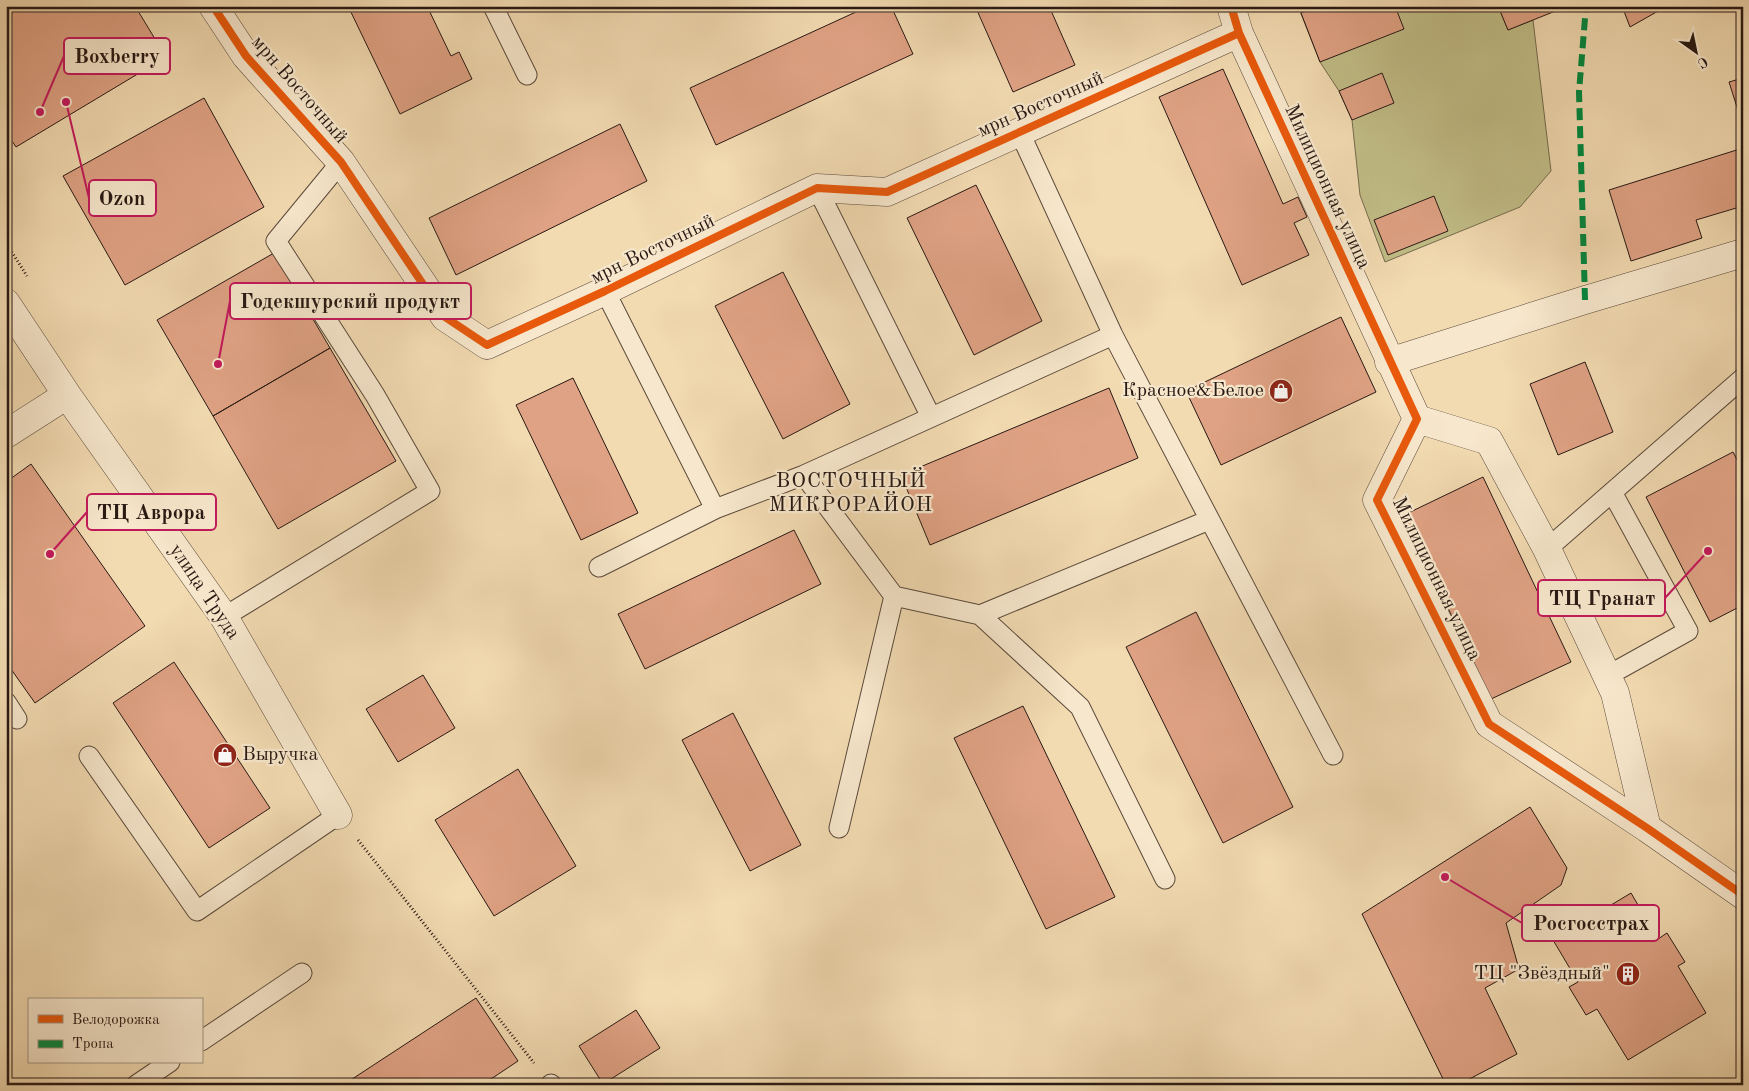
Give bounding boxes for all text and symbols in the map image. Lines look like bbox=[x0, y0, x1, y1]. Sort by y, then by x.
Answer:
north arrow bbox=[1672, 28, 1722, 78]
street label: мрн Восточный bbox=[247, 32, 351, 148]
callout: Boxberry bbox=[64, 38, 170, 74]
text: Boxberry bbox=[74, 47, 160, 68]
text: С bbox=[1695, 54, 1710, 70]
street label: мрн Восточный bbox=[975, 68, 1107, 142]
street label: Милиционная улица bbox=[1280, 102, 1374, 272]
callout: Ozon bbox=[89, 180, 156, 216]
text: Ozon bbox=[99, 189, 145, 210]
street label: мрн Восточный bbox=[588, 211, 718, 289]
callout: Годекшурский продукт bbox=[230, 283, 471, 319]
text: Годекшурский продукт bbox=[240, 292, 460, 313]
shop icon: Красное&Белое bbox=[1268, 378, 1294, 404]
place label: Красное&Белое bbox=[1122, 381, 1264, 401]
district label: ВОСТОЧНЫЙ МИКРОРАЙОН bbox=[769, 466, 933, 516]
callout: ТЦ Аврора bbox=[87, 494, 216, 530]
street label: Милиционная улица bbox=[1388, 494, 1484, 664]
text: ТЦ Аврора bbox=[97, 503, 206, 524]
street label: улица Труда bbox=[165, 541, 243, 643]
callout: ТЦ Гранат bbox=[1538, 580, 1665, 616]
text: ТЦ Гранат bbox=[1549, 589, 1655, 610]
shop icon: Выручка bbox=[212, 742, 238, 768]
place label: Выручка bbox=[242, 745, 318, 765]
callout: Росгосстрах bbox=[1522, 905, 1659, 941]
text: Росгосстрах bbox=[1533, 914, 1649, 935]
building icon: ТЦ "Звёздный" bbox=[1615, 961, 1641, 987]
place label: ТЦ "Звёздный" bbox=[1474, 964, 1610, 984]
legend bbox=[28, 998, 202, 1064]
text: Велодорожка bbox=[72, 1013, 160, 1028]
text: Тропа bbox=[72, 1037, 114, 1052]

